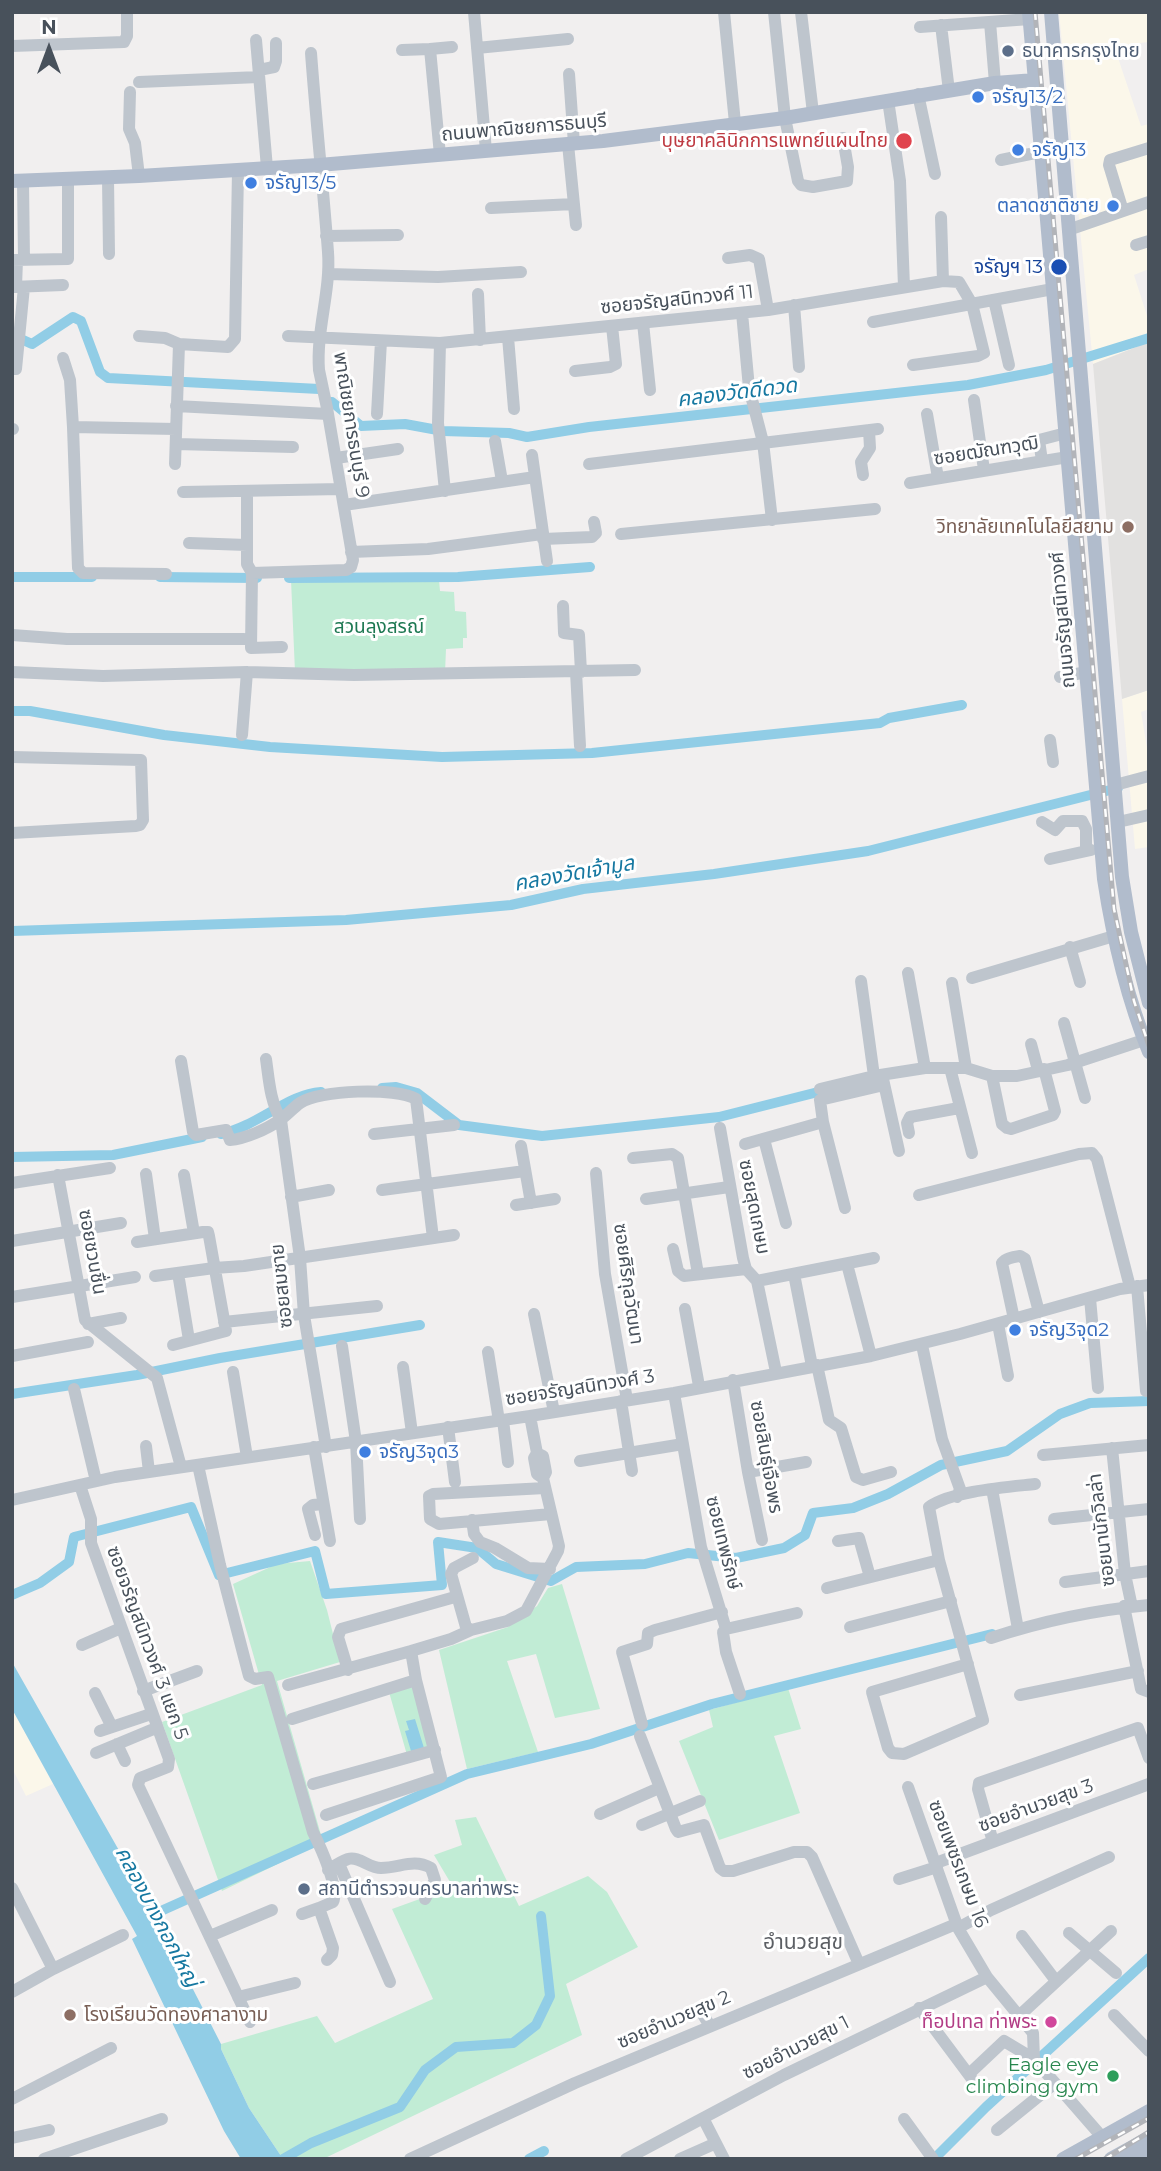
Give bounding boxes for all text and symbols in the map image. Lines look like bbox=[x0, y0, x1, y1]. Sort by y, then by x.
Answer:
north arrow bbox=[14, 14, 84, 84]
text: N bbox=[41, 16, 57, 39]
place label: ธนาคารกรุงไทย bbox=[1022, 40, 1140, 62]
marker: ธนาคารกรุงไทย bbox=[1000, 43, 1016, 59]
place label: จรัญ13/2 bbox=[992, 86, 1063, 108]
marker: จรัญ13/2 bbox=[970, 89, 986, 105]
street label: ถนนพาณิชยการธนบุรี bbox=[440, 109, 608, 147]
place label: บุษยาคลินิกการแพทย์แผนไทย bbox=[662, 130, 888, 152]
marker: บุษยาคลินิกการแพทย์แผนไทย bbox=[894, 131, 914, 151]
place label: จรัญ13 bbox=[1032, 139, 1086, 161]
marker: จรัญ13 bbox=[1010, 142, 1026, 158]
place label: จรัญ13/5 bbox=[265, 172, 336, 194]
marker: จรัญ13/5 bbox=[243, 175, 259, 191]
place label: ตลาดชาติชาย bbox=[997, 195, 1099, 217]
marker: ตลาดชาติชาย bbox=[1105, 198, 1121, 214]
place label: จรัญฯ 13 bbox=[974, 256, 1043, 278]
marker: จรัญฯ 13 bbox=[1049, 257, 1069, 277]
street label: ซอยจรัญสนิทวงศ์ 11 bbox=[599, 281, 755, 319]
street label: พาณิชยการธนบุรี 9 bbox=[328, 350, 374, 500]
water label: คลองวัดดีดวด bbox=[676, 373, 798, 413]
street label: ซอยฒัณฑวุฒิ bbox=[932, 431, 1040, 471]
place label: วิทยาลัยเทคโนโลยีสยาม bbox=[936, 516, 1114, 538]
marker: วิทยาลัยเทคโนโลยีสยาม bbox=[1120, 519, 1136, 535]
street label: ถนนจรัญสนิทวงศ์ bbox=[1046, 551, 1080, 689]
park label: สวนลุงสรณ์ bbox=[334, 616, 424, 638]
water label: คลองวัดเจ้ามูล bbox=[512, 851, 636, 897]
street label: ซอยสุดเกษม bbox=[734, 1158, 774, 1256]
street label: ซอยชวนชื่น bbox=[73, 1208, 111, 1296]
street label: ซอยศิริกุลวัฒนา bbox=[608, 1222, 648, 1346]
street label: ซอยสมชาย bbox=[266, 1243, 298, 1329]
place label: จรัญ3จุด2 bbox=[1029, 1319, 1109, 1341]
marker: จรัญ3จุด2 bbox=[1007, 1322, 1023, 1338]
street label: ซอยจรัญสนิทวงศ์ 3 bbox=[504, 1365, 656, 1411]
street label: ซอยสินธุ์เจือพร bbox=[745, 1399, 787, 1515]
place label: จรัญ3จุด3 bbox=[379, 1441, 459, 1463]
marker: จรัญ3จุด3 bbox=[357, 1444, 373, 1460]
street label: ซอยนานักวิลล่า bbox=[1084, 1472, 1120, 1588]
street label: ซอยเทพรักษ์ bbox=[700, 1494, 746, 1592]
street label: ซอยจรัญสนิทวงศ์ 3 แยก 5 bbox=[101, 1543, 193, 1743]
street label: ซอยอำนวยสุข 3 bbox=[975, 1775, 1097, 1837]
street label: ซอยเพชรเกษม 16 bbox=[923, 1797, 993, 1931]
water label: คลองบางกอกใหญ่ bbox=[109, 1842, 205, 1992]
place label: สถานีตำรวจนครบาลท่าพระ bbox=[318, 1878, 519, 1900]
marker: สถานีตำรวจนครบาลท่าพระ bbox=[296, 1881, 312, 1897]
district label: อำนวยสุข bbox=[763, 1930, 843, 1956]
street label: ซอยอำนวยสุข 2 bbox=[614, 1986, 734, 2054]
place label: โรงเรียนวัดทองศาลางาม bbox=[84, 2004, 268, 2026]
marker: โรงเรียนวัดทองศาลางาม bbox=[62, 2007, 78, 2023]
street label: ซอยอำนวยสุข 1 bbox=[739, 2011, 853, 2085]
place label: ท็อปเทล ท่าพระ bbox=[922, 2011, 1037, 2033]
marker: ท็อปเทล ท่าพระ bbox=[1043, 2014, 1059, 2030]
place label: Eagle eye climbing gym bbox=[966, 2054, 1099, 2098]
marker: Eagle eye climbing gym bbox=[1105, 2068, 1121, 2084]

